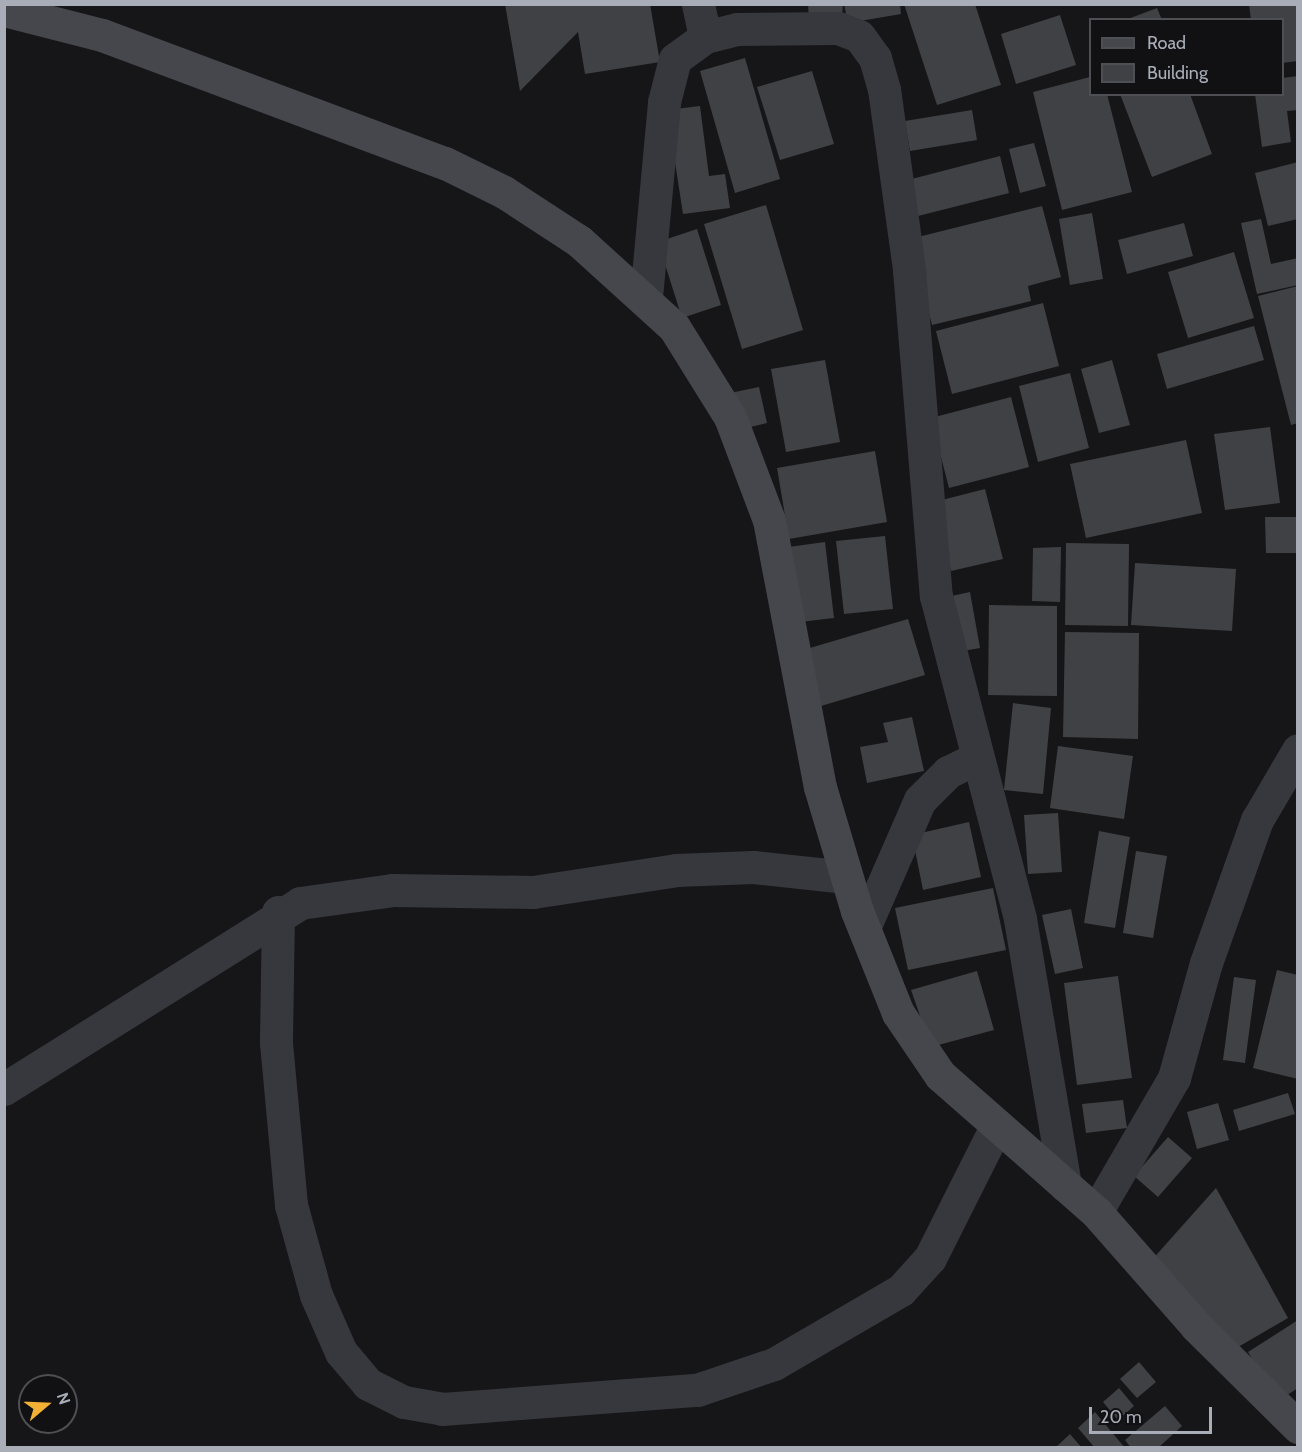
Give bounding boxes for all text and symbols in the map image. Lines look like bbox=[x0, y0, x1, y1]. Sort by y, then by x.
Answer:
legend bbox=[1089, 18, 1284, 96]
text: Road bbox=[1147, 32, 1186, 54]
text: Building bbox=[1147, 62, 1208, 84]
north arrow bbox=[18, 1374, 78, 1434]
text: N bbox=[53, 1390, 74, 1407]
scale bar bbox=[1092, 1395, 1215, 1433]
text: 20 m bbox=[1100, 1406, 1142, 1428]

